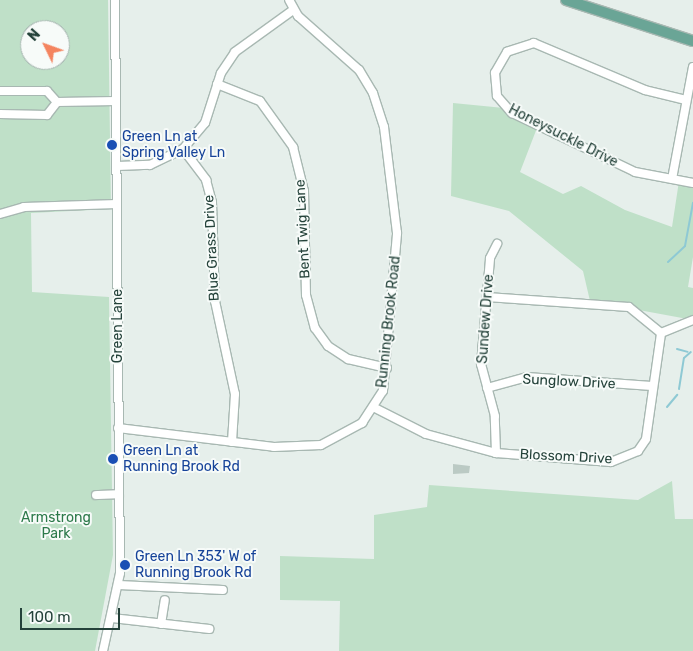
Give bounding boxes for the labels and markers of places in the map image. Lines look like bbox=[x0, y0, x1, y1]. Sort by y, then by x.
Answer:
place label: Green Ln at Spring Valley Ln bbox=[122, 129, 226, 162]
marker: Green Ln at Spring Valley Ln bbox=[106, 139, 118, 151]
place label: Green Ln at Running Brook Rd bbox=[123, 443, 240, 476]
marker: Green Ln at Running Brook Rd bbox=[107, 453, 119, 465]
place label: Green Ln 353' W of Running Brook Rd bbox=[135, 549, 257, 582]
marker: Green Ln 353' W of Running Brook Rd bbox=[119, 559, 131, 571]

